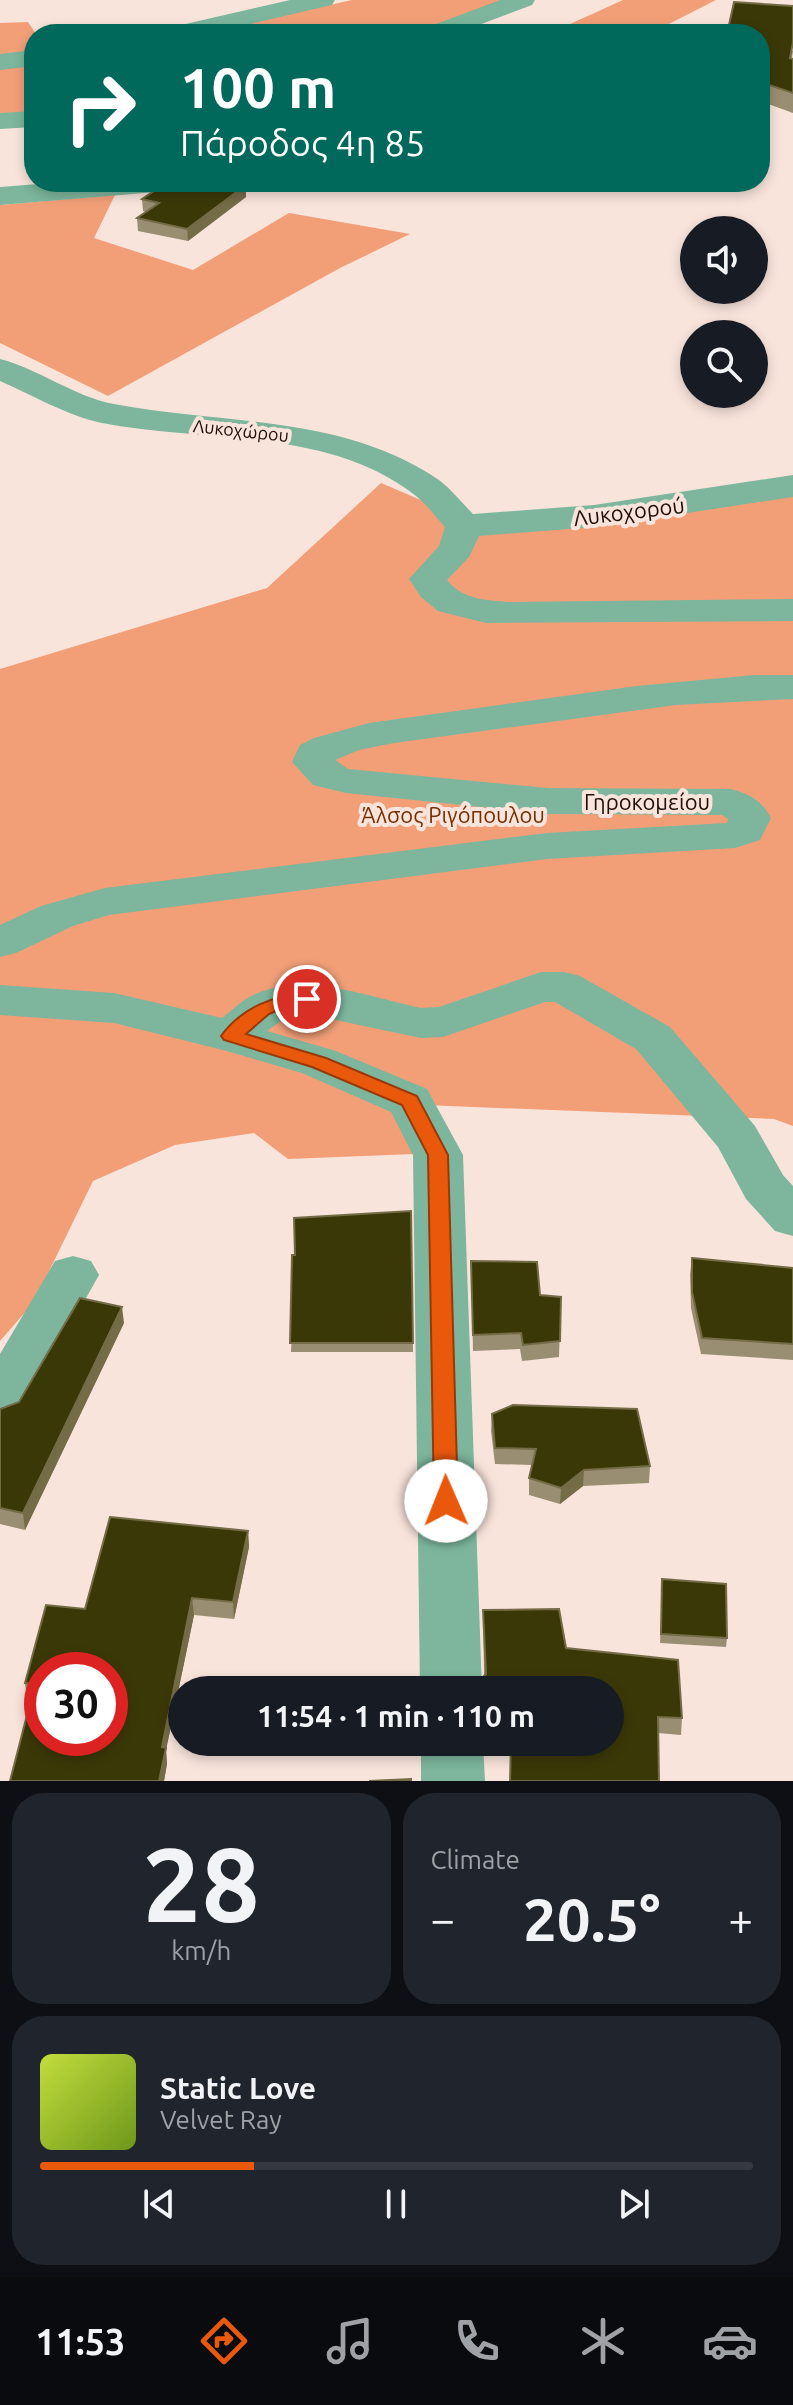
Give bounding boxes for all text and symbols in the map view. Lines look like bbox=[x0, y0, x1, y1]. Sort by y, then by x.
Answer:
icon: right bbox=[48, 56, 152, 160]
text: 100 m bbox=[180, 56, 336, 119]
text: Πάροδος 4η 85 bbox=[180, 122, 425, 163]
map controls bbox=[680, 216, 768, 408]
button: sound bbox=[680, 216, 768, 304]
button: search bbox=[680, 320, 768, 408]
street label: Λυκοχώρου bbox=[192, 415, 290, 445]
street label: Λυκοχορού bbox=[572, 492, 686, 530]
street label: Γηροκομείου bbox=[584, 789, 710, 814]
park label: Άλσος Ριγόπουλου bbox=[361, 802, 545, 828]
pin bbox=[273, 965, 341, 1033]
icon: arrive bbox=[285, 977, 329, 1021]
position arrow bbox=[404, 1459, 488, 1543]
speed limit sign: 30 bbox=[24, 1652, 128, 1756]
text: 11:54 · 1 min · 110 m bbox=[257, 1699, 535, 1733]
text: 28 bbox=[143, 1825, 260, 1942]
text: Climate bbox=[431, 1845, 520, 1874]
text: 20.5° bbox=[523, 1885, 660, 1952]
text: − bbox=[431, 1894, 455, 1943]
text: + bbox=[728, 1894, 753, 1943]
text: km/h bbox=[171, 1936, 231, 1965]
text: Static Love bbox=[160, 2071, 316, 2105]
text: Velvet Ray bbox=[160, 2105, 282, 2134]
icon: previous bbox=[137, 2182, 181, 2226]
icon: pause bbox=[374, 2182, 418, 2226]
icon: next bbox=[612, 2182, 656, 2226]
icon: directions bbox=[196, 2313, 252, 2369]
icon: music bbox=[322, 2313, 378, 2369]
icon: phone bbox=[449, 2313, 505, 2369]
icon: climate bbox=[575, 2313, 631, 2369]
icon: car bbox=[702, 2313, 758, 2369]
text: 11:53 bbox=[35, 2321, 125, 2362]

